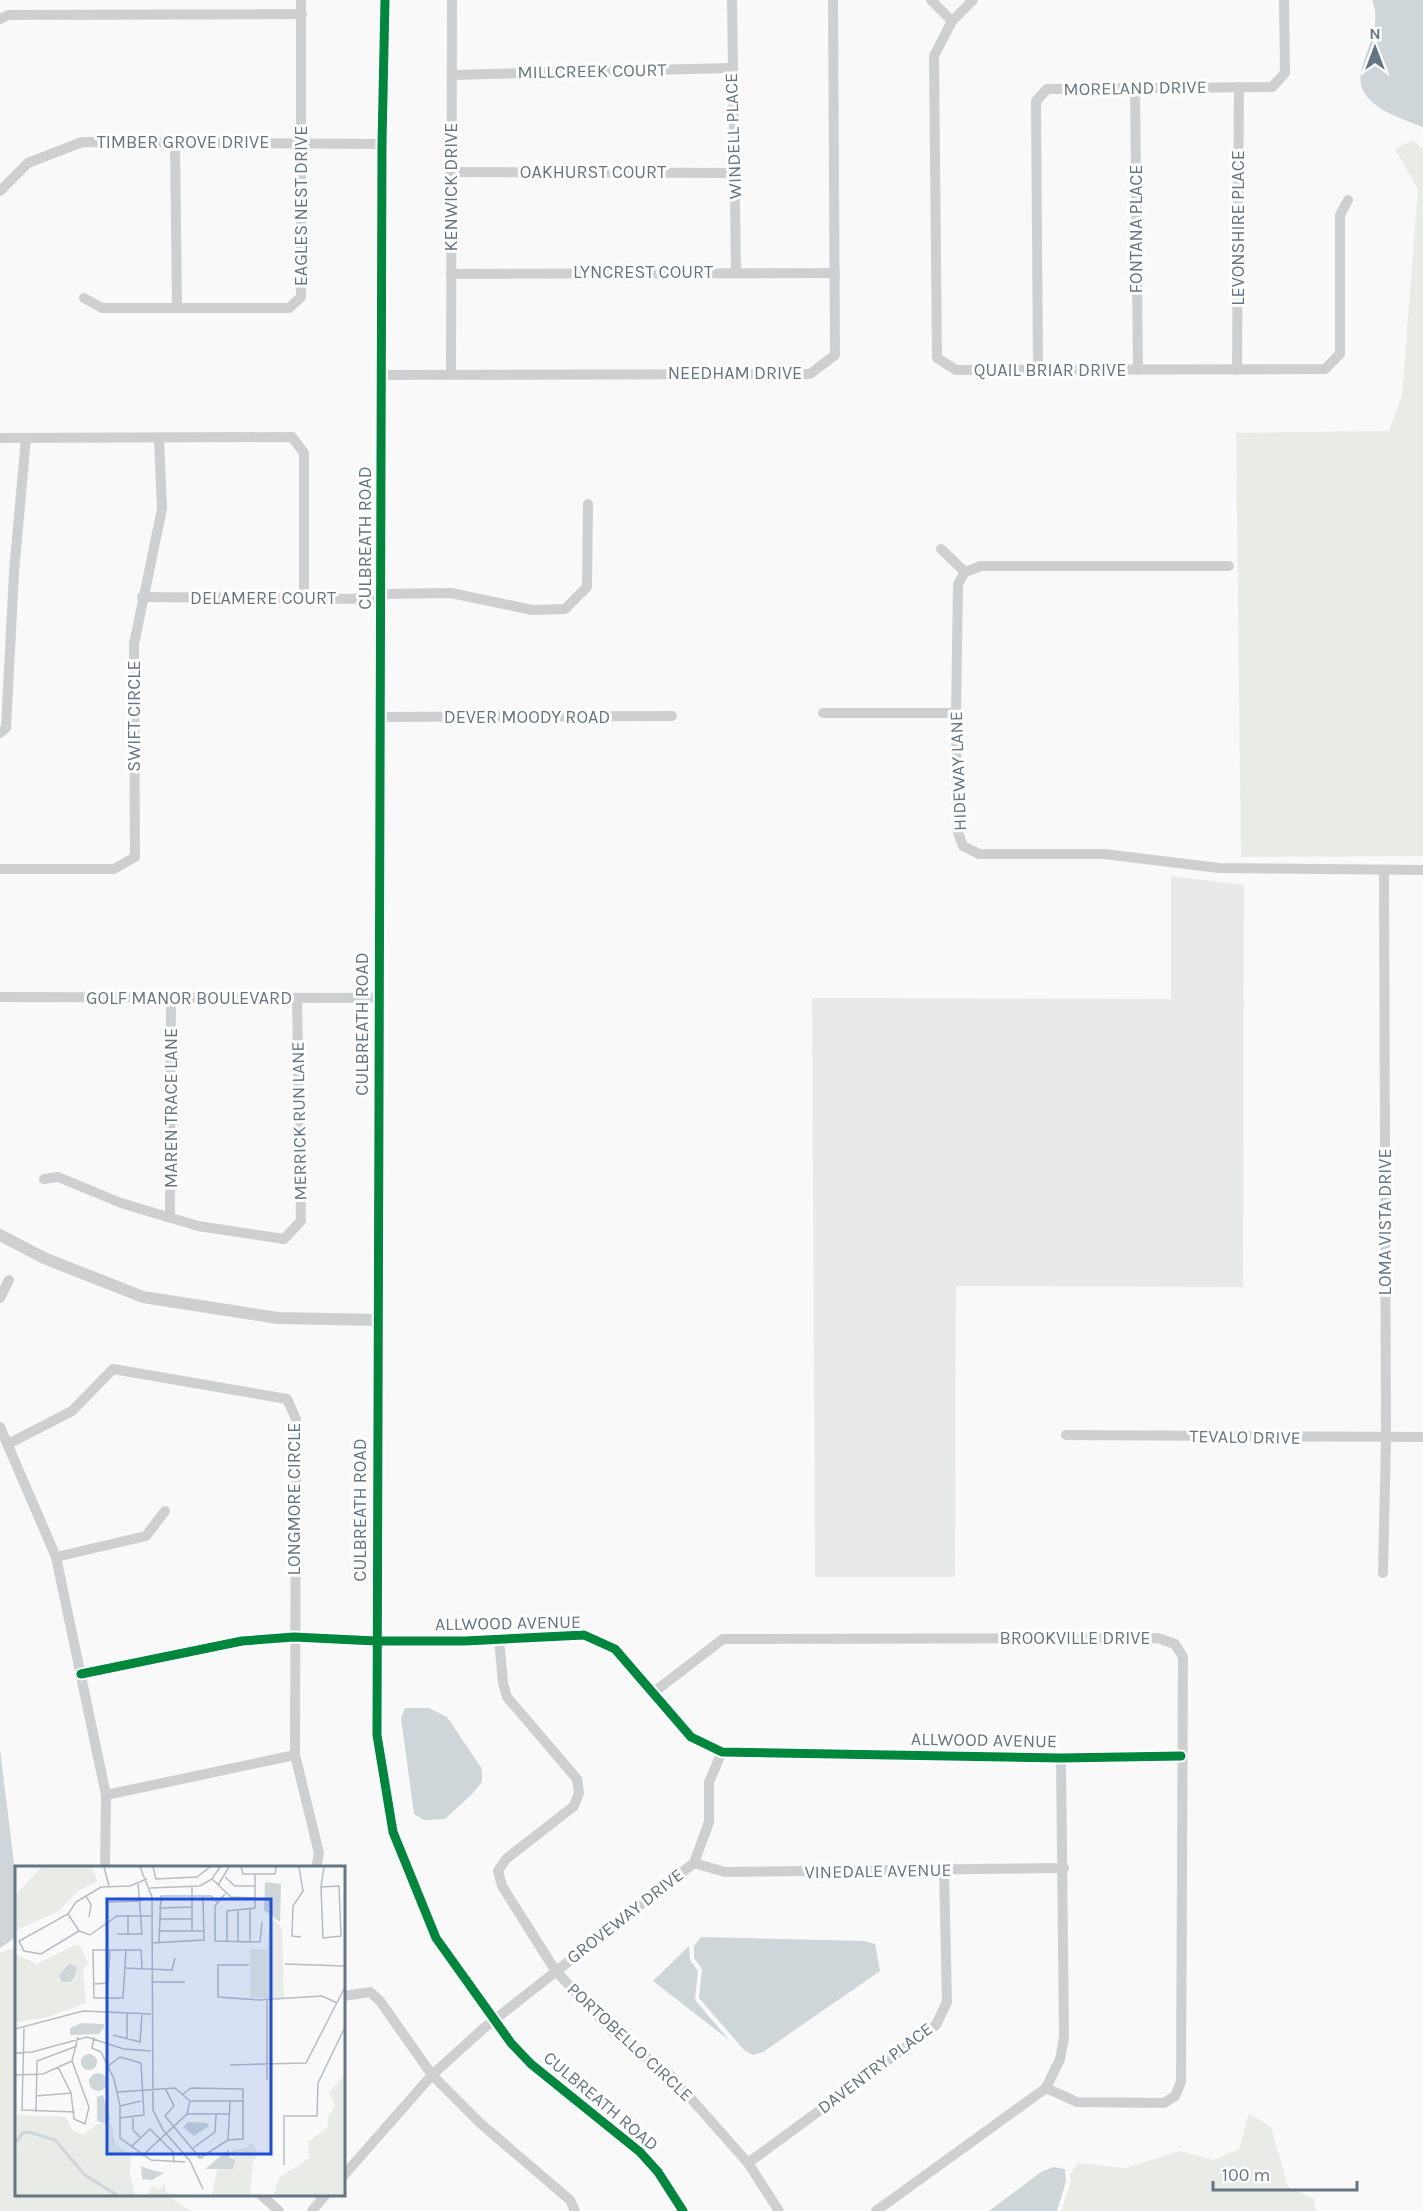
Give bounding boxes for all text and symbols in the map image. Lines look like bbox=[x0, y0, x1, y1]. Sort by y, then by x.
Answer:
north arrow bbox=[1345, 18, 1405, 78]
text: N bbox=[1369, 24, 1381, 43]
street label: MILLCREEK COURT bbox=[517, 59, 667, 83]
street label: WINDELL PLACE bbox=[720, 72, 746, 200]
street label: MORELAND DRIVE bbox=[1063, 76, 1207, 100]
street label: KENWICK DRIVE bbox=[440, 123, 462, 251]
street label: EAGLES NEST DRIVE bbox=[290, 126, 312, 286]
street label: TIMBER GROVE DRIVE bbox=[97, 131, 269, 153]
street label: LEVONSHIRE PLACE bbox=[1227, 150, 1249, 306]
street label: OAKHURST COURT bbox=[520, 161, 666, 183]
street label: FONTANA PLACE bbox=[1125, 165, 1147, 293]
street label: LYNCREST COURT bbox=[573, 261, 713, 283]
street label: QUAIL BRIAR DRIVE bbox=[974, 359, 1126, 381]
street label: NEEDHAM DRIVE bbox=[668, 362, 802, 384]
street label: CULBREATH ROAD bbox=[354, 466, 376, 610]
street label: DELAMERE COURT bbox=[190, 587, 336, 609]
street label: SWIFT CIRCLE bbox=[123, 660, 145, 772]
street label: DEVER MOODY ROAD bbox=[444, 706, 610, 728]
street label: HIDEWAY LANE bbox=[945, 711, 971, 831]
street label: CULBREATH ROAD bbox=[351, 952, 373, 1096]
street label: GOLF MANOR BOULEVARD bbox=[86, 987, 292, 1009]
street label: MAREN TRACE LANE bbox=[160, 1028, 182, 1188]
street label: MERRICK RUN LANE bbox=[287, 1041, 311, 1201]
street label: LOMA VISTA DRIVE bbox=[1374, 1148, 1396, 1296]
street label: LONGMORE CIRCLE bbox=[283, 1423, 305, 1575]
street label: TEVALO DRIVE bbox=[1189, 1425, 1301, 1449]
street label: CULBREATH ROAD bbox=[349, 1438, 371, 1582]
street label: ALLWOOD AVENUE bbox=[435, 1611, 581, 1635]
street label: BROOKVILLE DRIVE bbox=[1000, 1627, 1150, 1649]
street label: ALLWOOD AVENUE bbox=[911, 1728, 1057, 1752]
street label: VINEDALE AVENUE bbox=[804, 1859, 952, 1883]
street label: GROVEWAY DRIVE bbox=[562, 1864, 688, 1968]
inset map bbox=[15, 1866, 345, 2196]
street label: PORTOBELLO CIRCLE bbox=[563, 1978, 697, 2106]
street label: DAVENTRY PLACE bbox=[813, 2018, 937, 2118]
street label: CULBREATH ROAD bbox=[539, 2047, 663, 2155]
scale bar bbox=[1213, 2154, 1357, 2192]
text: 100 m bbox=[1222, 2164, 1270, 2186]

